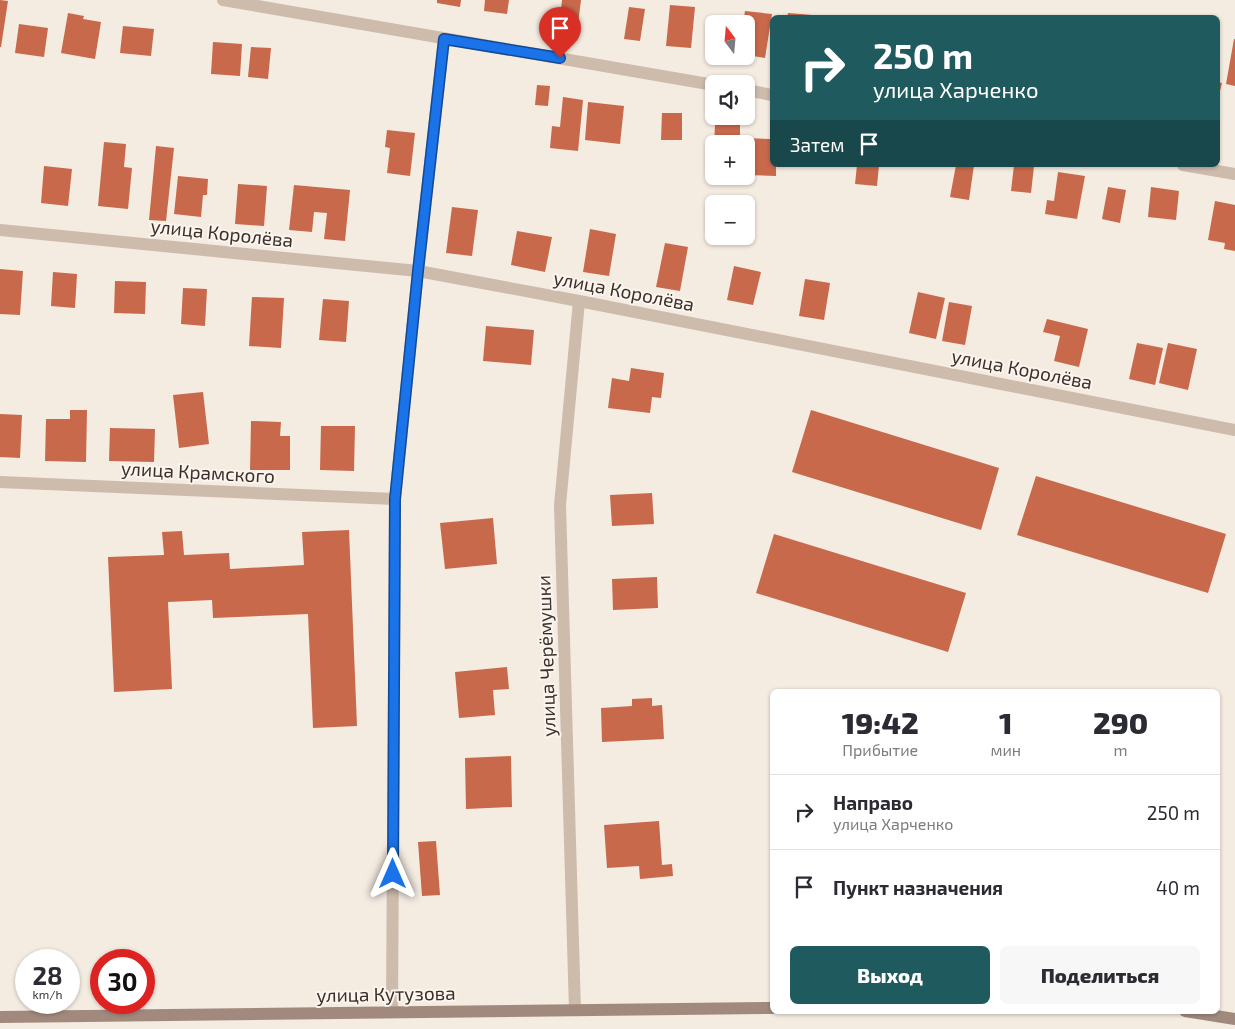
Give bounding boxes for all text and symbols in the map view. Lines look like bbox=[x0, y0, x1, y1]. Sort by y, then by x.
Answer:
pin bbox=[539, 7, 581, 58]
icon: arrive bbox=[546, 14, 574, 42]
north arrow bbox=[705, 15, 755, 65]
map controls bbox=[705, 15, 755, 245]
text: 250 m bbox=[873, 34, 973, 76]
icon: right bbox=[790, 35, 855, 100]
button: sound bbox=[705, 75, 755, 125]
text: улица Харченко bbox=[873, 76, 1038, 102]
icon: arrive bbox=[855, 130, 883, 158]
text: Затем bbox=[790, 133, 845, 156]
button: + bbox=[705, 135, 755, 185]
button: − bbox=[705, 195, 755, 245]
street label: улица Королёва bbox=[150, 214, 294, 252]
street label: улица Королёва bbox=[551, 266, 697, 316]
street label: улица Королёва bbox=[949, 344, 1095, 394]
street label: улица Крамского bbox=[120, 456, 276, 488]
street label: улица Черёмушки bbox=[531, 575, 561, 737]
text: 19:42 bbox=[842, 704, 919, 740]
text: 1 bbox=[999, 704, 1013, 740]
text: 290 bbox=[1093, 704, 1148, 740]
text: Прибытие bbox=[842, 740, 918, 759]
text: мин bbox=[990, 740, 1021, 759]
text: m bbox=[1114, 740, 1128, 759]
text: Направо bbox=[833, 791, 913, 814]
icon: right bbox=[790, 798, 818, 826]
text: 250 m bbox=[1147, 801, 1200, 824]
text: улица Харченко bbox=[833, 814, 953, 833]
position arrow bbox=[366, 847, 418, 899]
icon: arrive bbox=[790, 873, 818, 901]
text: Пункт назначения bbox=[833, 876, 1003, 899]
text: 40 m bbox=[1156, 876, 1200, 899]
button: Выход bbox=[790, 946, 990, 1004]
button: Поделиться bbox=[1000, 946, 1200, 1004]
speed limit sign: 30 bbox=[90, 949, 155, 1014]
text: 28 bbox=[32, 960, 63, 990]
street label: улица Кутузова bbox=[316, 981, 456, 1007]
text: km/h bbox=[33, 987, 62, 1001]

